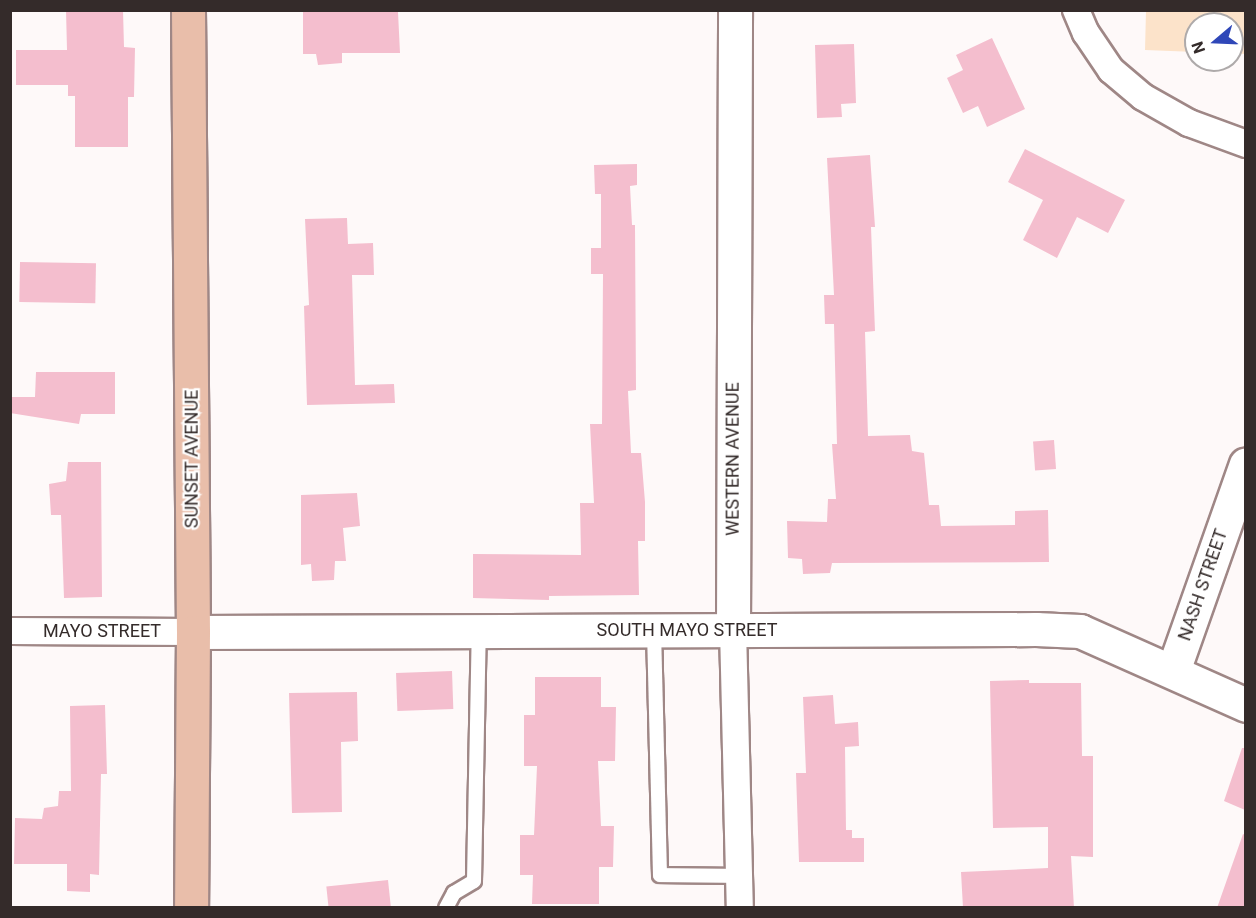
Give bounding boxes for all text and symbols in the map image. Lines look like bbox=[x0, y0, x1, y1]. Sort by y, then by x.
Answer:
north arrow bbox=[1184, 12, 1244, 72]
text: N bbox=[1188, 39, 1209, 56]
street label: WESTERN AVENUE bbox=[722, 382, 744, 536]
street label: SUNSET AVENUE bbox=[181, 390, 203, 528]
street label: NASH STREET bbox=[1174, 526, 1232, 644]
street label: SOUTH MAYO STREET bbox=[597, 619, 777, 641]
street label: MAYO STREET bbox=[43, 620, 161, 642]

